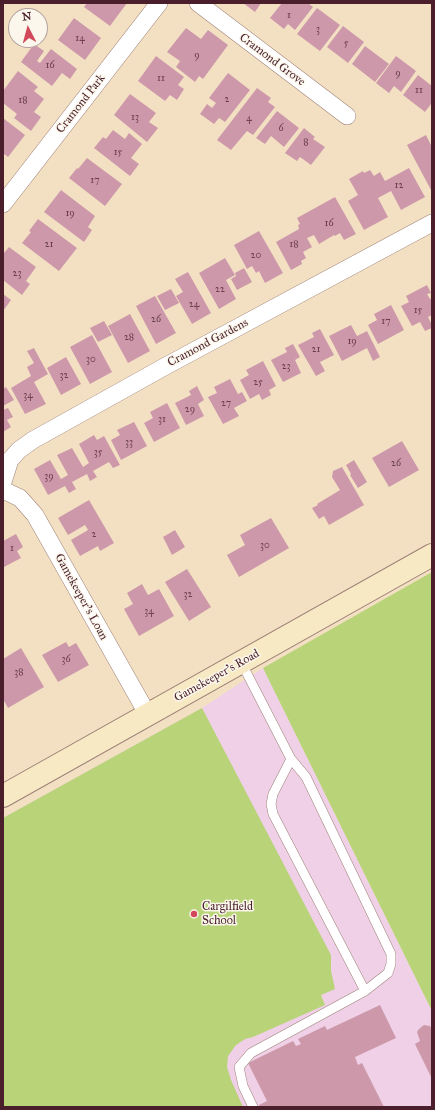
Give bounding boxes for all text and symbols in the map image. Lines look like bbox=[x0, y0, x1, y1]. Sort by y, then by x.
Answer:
north arrow bbox=[8, 8, 48, 48]
text: N bbox=[21, 10, 32, 24]
house number: 1 bbox=[287, 10, 291, 22]
house number: 3 bbox=[316, 24, 320, 36]
street label: Cramond Grove bbox=[236, 31, 308, 89]
house number: 14 bbox=[75, 33, 85, 45]
house number: 5 bbox=[344, 38, 348, 50]
house number: 9 bbox=[194, 50, 200, 62]
house number: 16 bbox=[45, 60, 55, 72]
house number: 9 bbox=[395, 68, 401, 80]
street label: Cramond Park bbox=[54, 72, 108, 136]
house number: 11 bbox=[157, 73, 165, 85]
house number: 11 bbox=[415, 85, 423, 97]
house number: 2 bbox=[225, 94, 229, 106]
house number: 18 bbox=[18, 95, 28, 107]
house number: 13 bbox=[131, 112, 139, 124]
house number: 4 bbox=[246, 113, 252, 125]
house number: 6 bbox=[278, 123, 284, 135]
house number: 8 bbox=[303, 137, 309, 149]
house number: 15 bbox=[114, 147, 122, 159]
house number: 17 bbox=[90, 175, 100, 187]
house number: 12 bbox=[395, 180, 403, 192]
house number: 19 bbox=[65, 208, 75, 220]
house number: 16 bbox=[324, 218, 334, 230]
house number: 21 bbox=[45, 239, 53, 251]
house number: 18 bbox=[289, 239, 299, 251]
house number: 20 bbox=[251, 250, 261, 262]
house number: 23 bbox=[13, 268, 21, 280]
house number: 22 bbox=[215, 284, 225, 296]
house number: 24 bbox=[189, 299, 199, 311]
house number: 15 bbox=[414, 305, 422, 317]
house number: 26 bbox=[151, 314, 161, 326]
street label: Cramond Gardens bbox=[165, 316, 251, 370]
house number: 17 bbox=[381, 316, 391, 328]
house number: 28 bbox=[124, 332, 134, 344]
house number: 19 bbox=[347, 336, 357, 348]
house number: 21 bbox=[312, 344, 320, 356]
house number: 30 bbox=[86, 354, 96, 366]
house number: 23 bbox=[282, 361, 290, 373]
house number: 32 bbox=[60, 370, 68, 382]
house number: 25 bbox=[253, 377, 263, 389]
house number: 34 bbox=[23, 390, 33, 402]
house number: 27 bbox=[221, 398, 231, 410]
house number: 29 bbox=[185, 404, 195, 416]
house number: 31 bbox=[158, 414, 166, 426]
house number: 33 bbox=[125, 437, 133, 449]
house number: 35 bbox=[94, 447, 102, 459]
house number: 26 bbox=[391, 458, 401, 470]
house number: 39 bbox=[44, 471, 54, 483]
house number: 2 bbox=[92, 529, 96, 541]
house number: 30 bbox=[260, 540, 270, 552]
house number: 1 bbox=[10, 543, 14, 555]
street label: Gamekeeper's Loan bbox=[51, 551, 111, 643]
house number: 32 bbox=[184, 589, 192, 601]
house number: 34 bbox=[144, 606, 154, 618]
street label: Gamekeeper's Road bbox=[172, 647, 262, 705]
house number: 36 bbox=[61, 654, 71, 666]
house number: 38 bbox=[14, 667, 24, 679]
place label: Cargilfield School bbox=[202, 900, 253, 928]
marker: Cargilfield School bbox=[189, 909, 199, 919]

